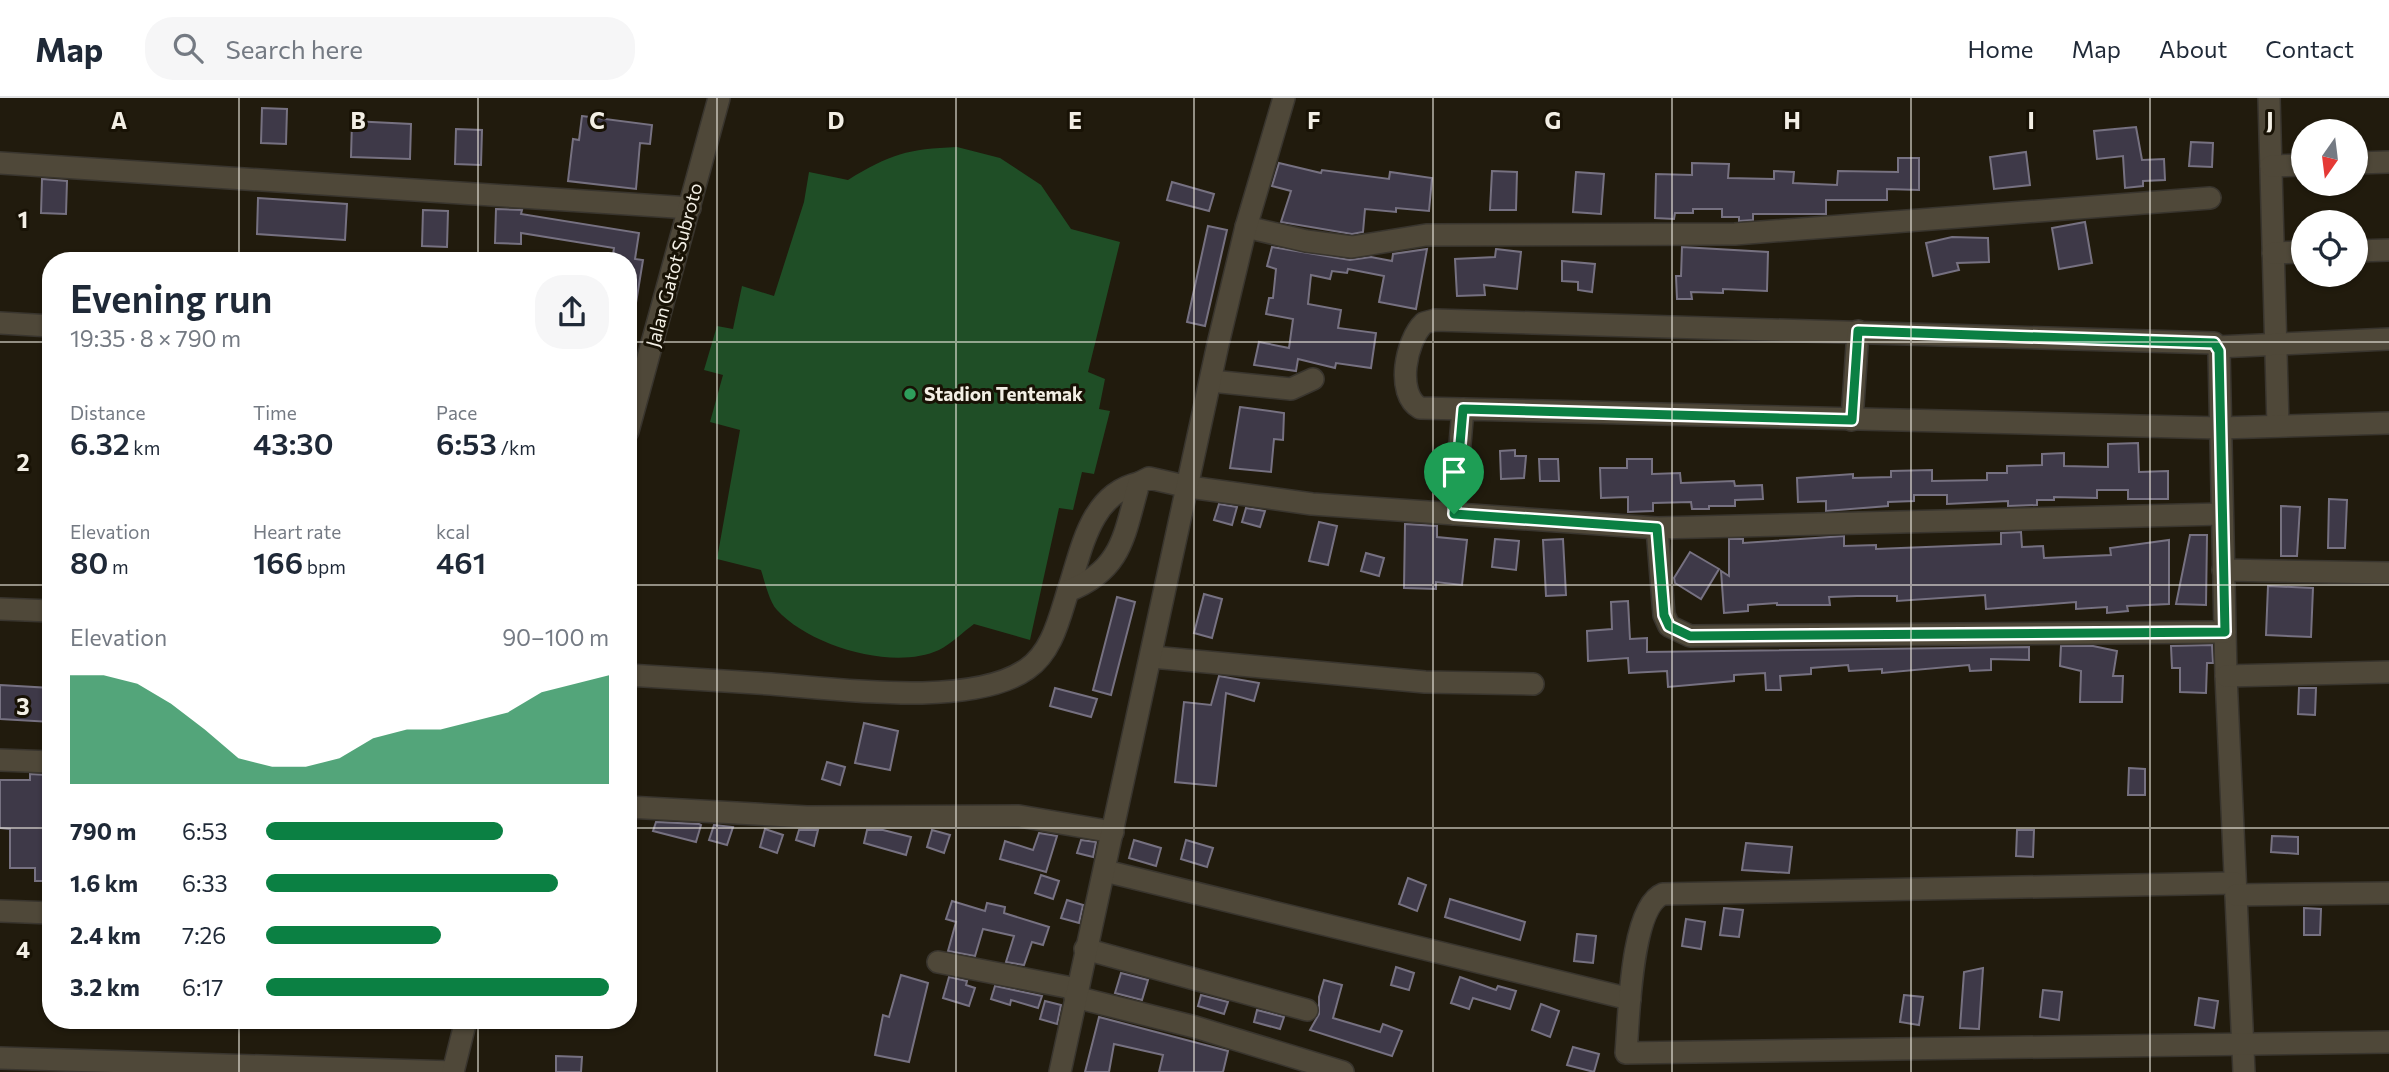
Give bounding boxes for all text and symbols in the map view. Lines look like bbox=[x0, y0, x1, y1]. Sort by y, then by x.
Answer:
search box bbox=[145, 17, 635, 80]
text: Map bbox=[35, 28, 103, 69]
icon: search bbox=[169, 29, 207, 67]
text: Search here bbox=[225, 33, 363, 64]
text: Home bbox=[1968, 34, 2034, 63]
text: Map bbox=[2072, 34, 2121, 63]
text: About bbox=[2159, 34, 2227, 63]
text: Contact bbox=[2265, 34, 2354, 63]
text: A bbox=[111, 106, 128, 134]
text: B bbox=[350, 106, 366, 134]
text: C bbox=[589, 106, 605, 134]
text: D bbox=[828, 106, 845, 134]
text: E bbox=[1068, 106, 1082, 134]
text: F bbox=[1307, 106, 1321, 134]
text: G bbox=[1545, 106, 1561, 134]
text: H bbox=[1783, 106, 1801, 134]
text: I bbox=[2027, 106, 2035, 134]
text: J bbox=[2266, 106, 2274, 134]
north arrow bbox=[2291, 119, 2368, 196]
map controls bbox=[2291, 119, 2368, 287]
street label: Jalan Gatot Subroto bbox=[640, 180, 707, 350]
text: 1 bbox=[18, 205, 28, 233]
button: locate bbox=[2291, 210, 2368, 287]
text: Evening run bbox=[70, 274, 273, 321]
button: share bbox=[535, 275, 609, 349]
text: 19:35 · 8 × 790 m bbox=[70, 324, 241, 352]
place label: Stadion Tentemak bbox=[924, 382, 1083, 405]
marker: Stadion Tentemak bbox=[902, 386, 918, 402]
text: Distance bbox=[70, 401, 146, 424]
text: Time bbox=[253, 401, 297, 424]
text: Pace bbox=[436, 401, 477, 424]
text: 6.32 bbox=[70, 424, 130, 461]
text: 43:30 bbox=[253, 424, 333, 461]
text: 6:53 bbox=[436, 424, 497, 461]
text: km bbox=[130, 436, 160, 459]
text: /km bbox=[497, 436, 536, 459]
pin bbox=[1424, 442, 1484, 514]
text: 2 bbox=[16, 448, 30, 476]
icon: arrive bbox=[1435, 453, 1473, 491]
text: Elevation bbox=[70, 520, 150, 543]
text: Heart rate bbox=[253, 520, 341, 543]
text: kcal bbox=[436, 520, 470, 543]
text: 80 bbox=[70, 543, 108, 580]
text: 166 bbox=[253, 543, 303, 580]
text: 461 bbox=[436, 543, 486, 580]
text: m bbox=[108, 555, 128, 578]
text: bpm bbox=[303, 555, 346, 578]
text: Elevation bbox=[70, 623, 167, 651]
text: 90–100 m bbox=[502, 623, 609, 651]
text: 3 bbox=[16, 692, 30, 720]
text: 790 m bbox=[70, 817, 136, 845]
text: 6:53 bbox=[182, 817, 228, 845]
text: 1.6 km bbox=[70, 869, 138, 897]
text: 6:33 bbox=[182, 869, 228, 897]
text: 2.4 km bbox=[70, 921, 141, 949]
text: 7:26 bbox=[182, 921, 226, 949]
text: 4 bbox=[16, 935, 30, 963]
text: 3.2 km bbox=[70, 973, 140, 1001]
text: 6:17 bbox=[182, 973, 223, 1001]

